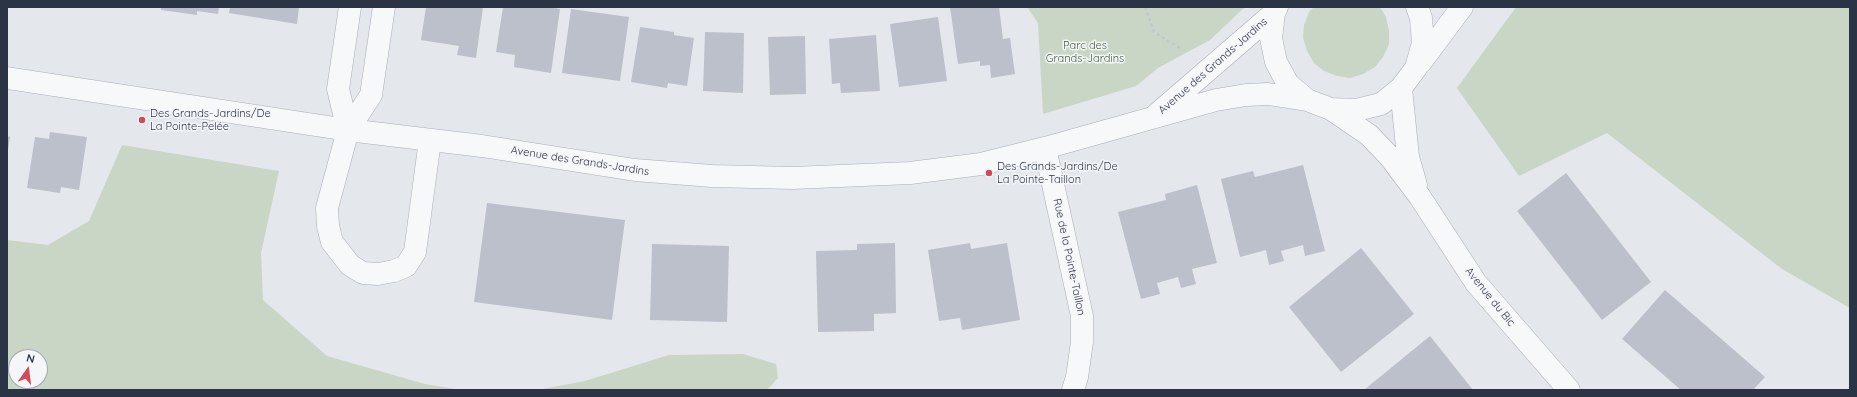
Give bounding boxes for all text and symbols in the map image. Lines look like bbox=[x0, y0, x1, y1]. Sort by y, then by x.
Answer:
street label: Avenue des Grands-Jardins bbox=[1156, 15, 1270, 117]
park label: Parc des Grands-Jardins bbox=[1046, 39, 1124, 65]
place label: Des Grands-Jardins/De La Pointe-Pelée bbox=[150, 107, 271, 133]
marker: Des Grands-Jardins/De La Pointe-Pelée bbox=[137, 115, 147, 125]
street label: Avenue des Grands-Jardins bbox=[510, 144, 650, 178]
place label: Des Grands-Jardins/De La Pointe-Taillon bbox=[997, 160, 1118, 186]
marker: Des Grands-Jardins/De La Pointe-Taillon bbox=[984, 168, 994, 178]
street label: Rue de la Pointe-Taillon bbox=[1050, 197, 1088, 317]
street label: Avenue du Bic bbox=[1462, 265, 1518, 329]
north arrow bbox=[8, 349, 48, 389]
text: N bbox=[25, 351, 36, 366]

